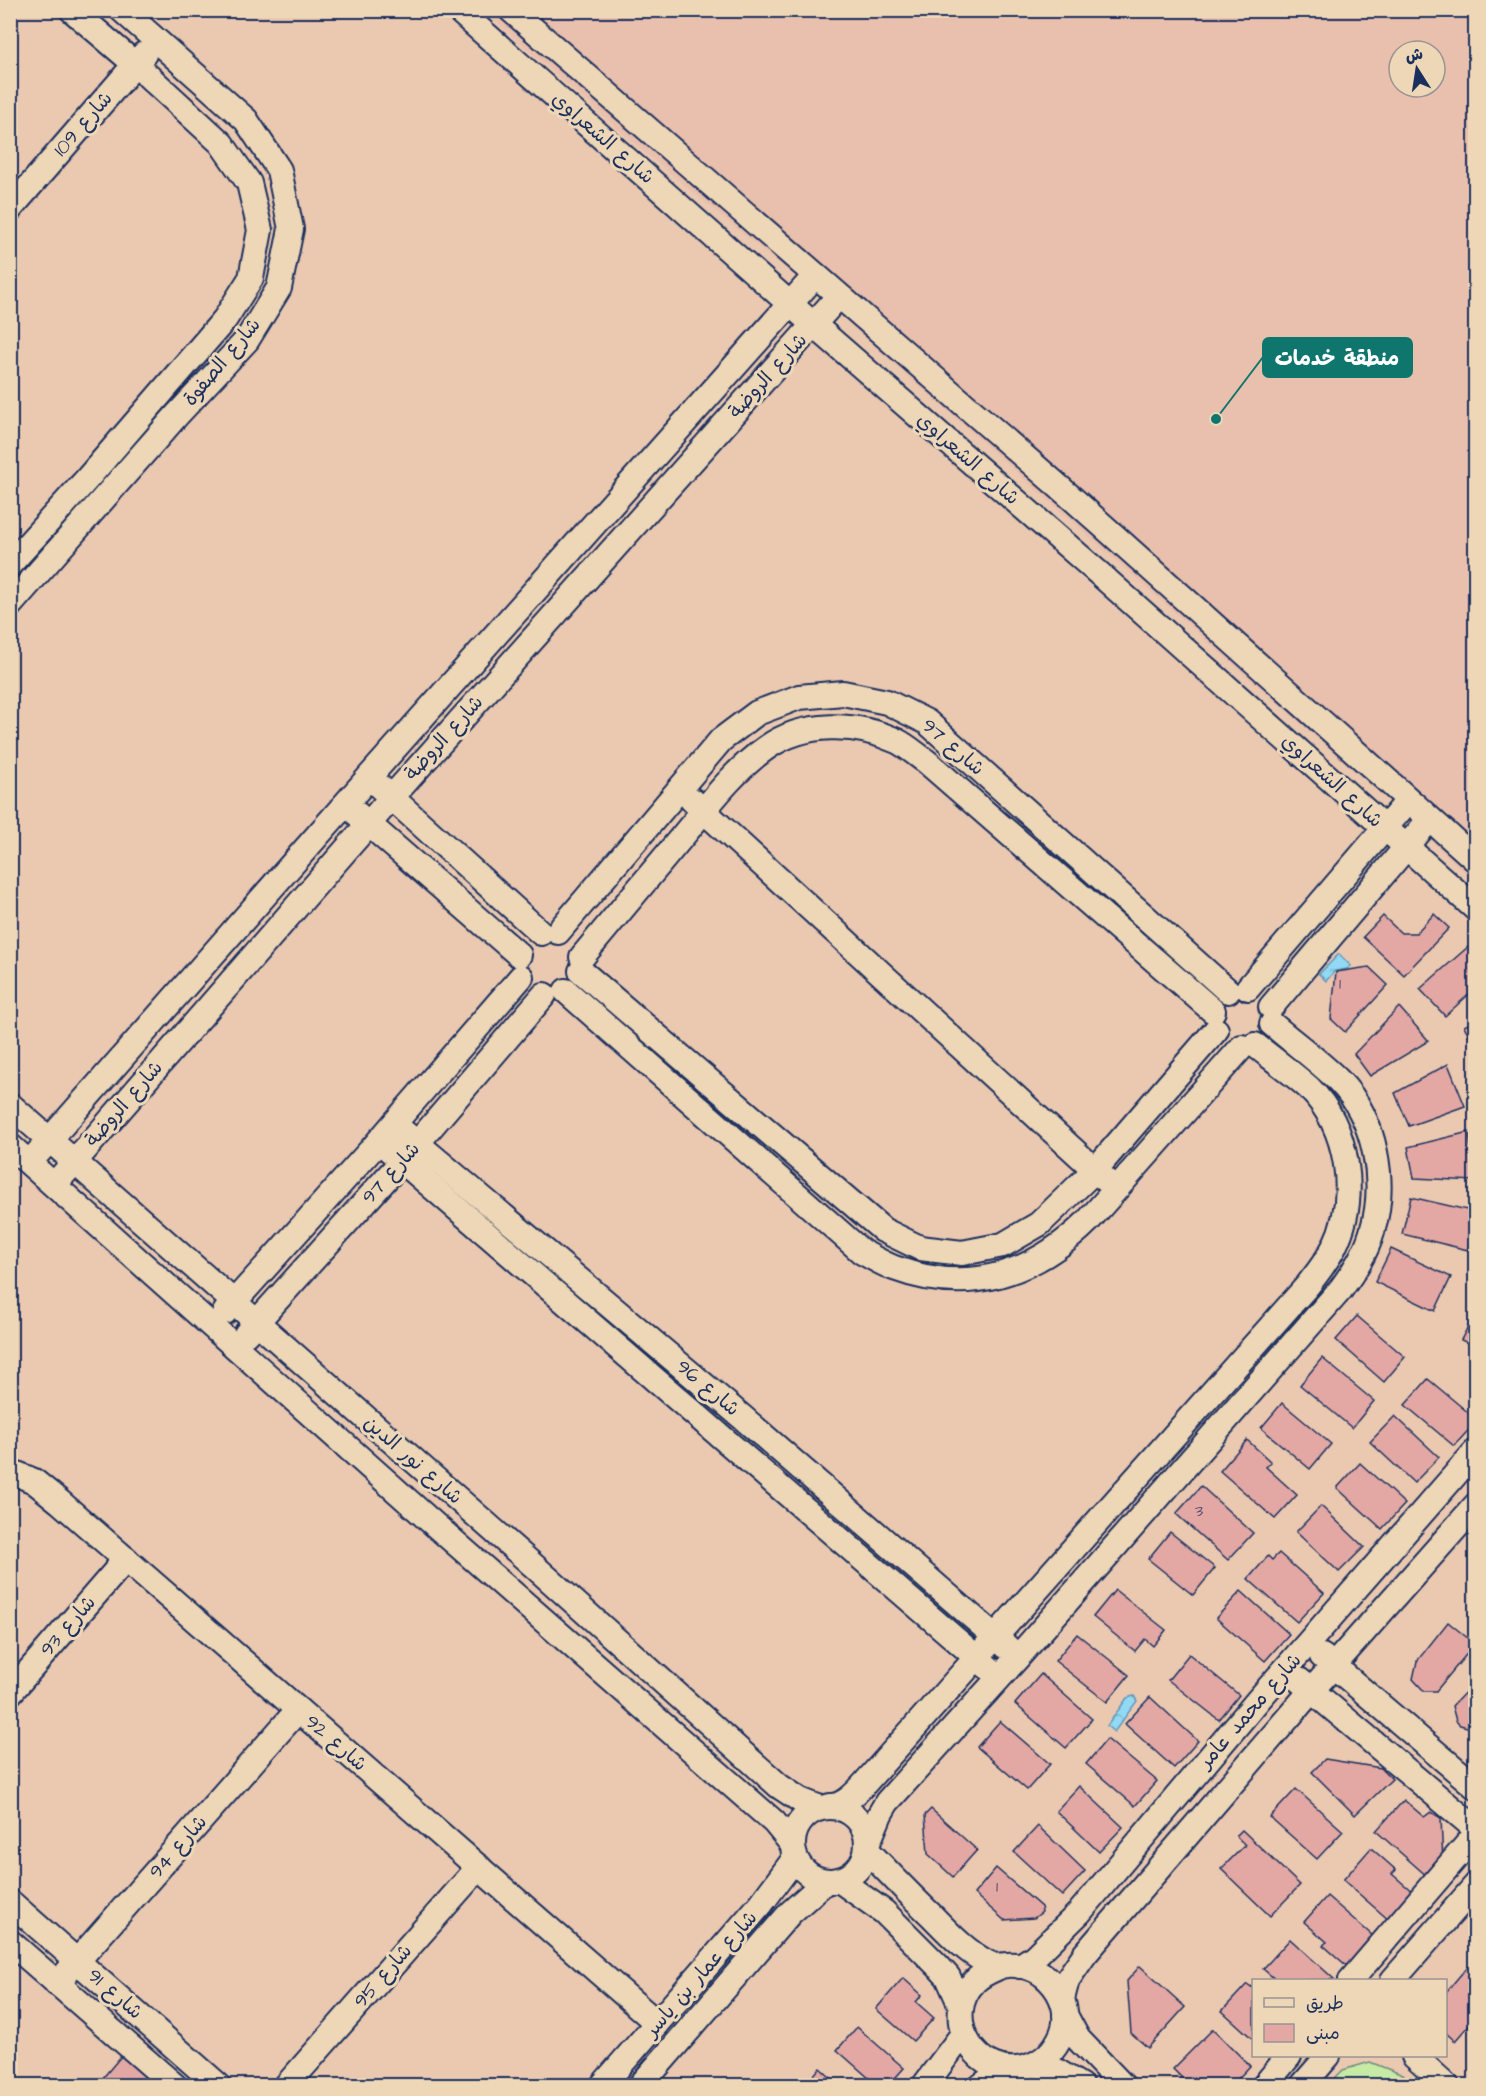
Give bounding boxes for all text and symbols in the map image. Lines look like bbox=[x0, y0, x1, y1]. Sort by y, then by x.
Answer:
north arrow bbox=[1387, 39, 1447, 99]
text: ش bbox=[1403, 43, 1425, 68]
street label: شارع 109 bbox=[47, 85, 119, 163]
street label: شارع الشعراوي bbox=[545, 85, 661, 191]
street label: شارع الصفوة bbox=[177, 312, 267, 412]
street label: شارع الروضة bbox=[722, 327, 814, 425]
callout: منطقة خدمات bbox=[1263, 338, 1412, 377]
text: منطقة خدمات bbox=[1275, 344, 1399, 373]
street label: شارع الشعراوي bbox=[910, 406, 1026, 512]
street label: شارع الروضة bbox=[398, 689, 490, 787]
street label: شارع 97 bbox=[916, 712, 990, 782]
street label: شارع الشعراوي bbox=[1275, 728, 1389, 834]
house number: 1 bbox=[1339, 973, 1341, 995]
street label: شارع الروضة bbox=[79, 1055, 169, 1153]
street label: شارع 97 bbox=[356, 1136, 426, 1210]
street label: شارع 96 bbox=[670, 1353, 746, 1423]
street label: شارع نور الدين bbox=[357, 1409, 469, 1511]
house number: 3 bbox=[1195, 1500, 1203, 1522]
street label: شارع 93 bbox=[34, 1589, 102, 1663]
street label: شارع محمد عامر bbox=[1191, 1647, 1308, 1776]
street label: شارع 92 bbox=[299, 1708, 373, 1778]
street label: شارع 94 bbox=[142, 1809, 214, 1885]
house number: 1 bbox=[996, 1876, 998, 1898]
street label: شارع عمار بن ياسر bbox=[637, 1905, 764, 2045]
street label: شارع 95 bbox=[347, 1938, 419, 2014]
street label: شارع 91 bbox=[81, 1962, 149, 2026]
legend bbox=[1252, 1979, 1447, 2057]
text: طريق bbox=[1306, 1991, 1344, 2016]
text: مبنى bbox=[1306, 2021, 1340, 2046]

